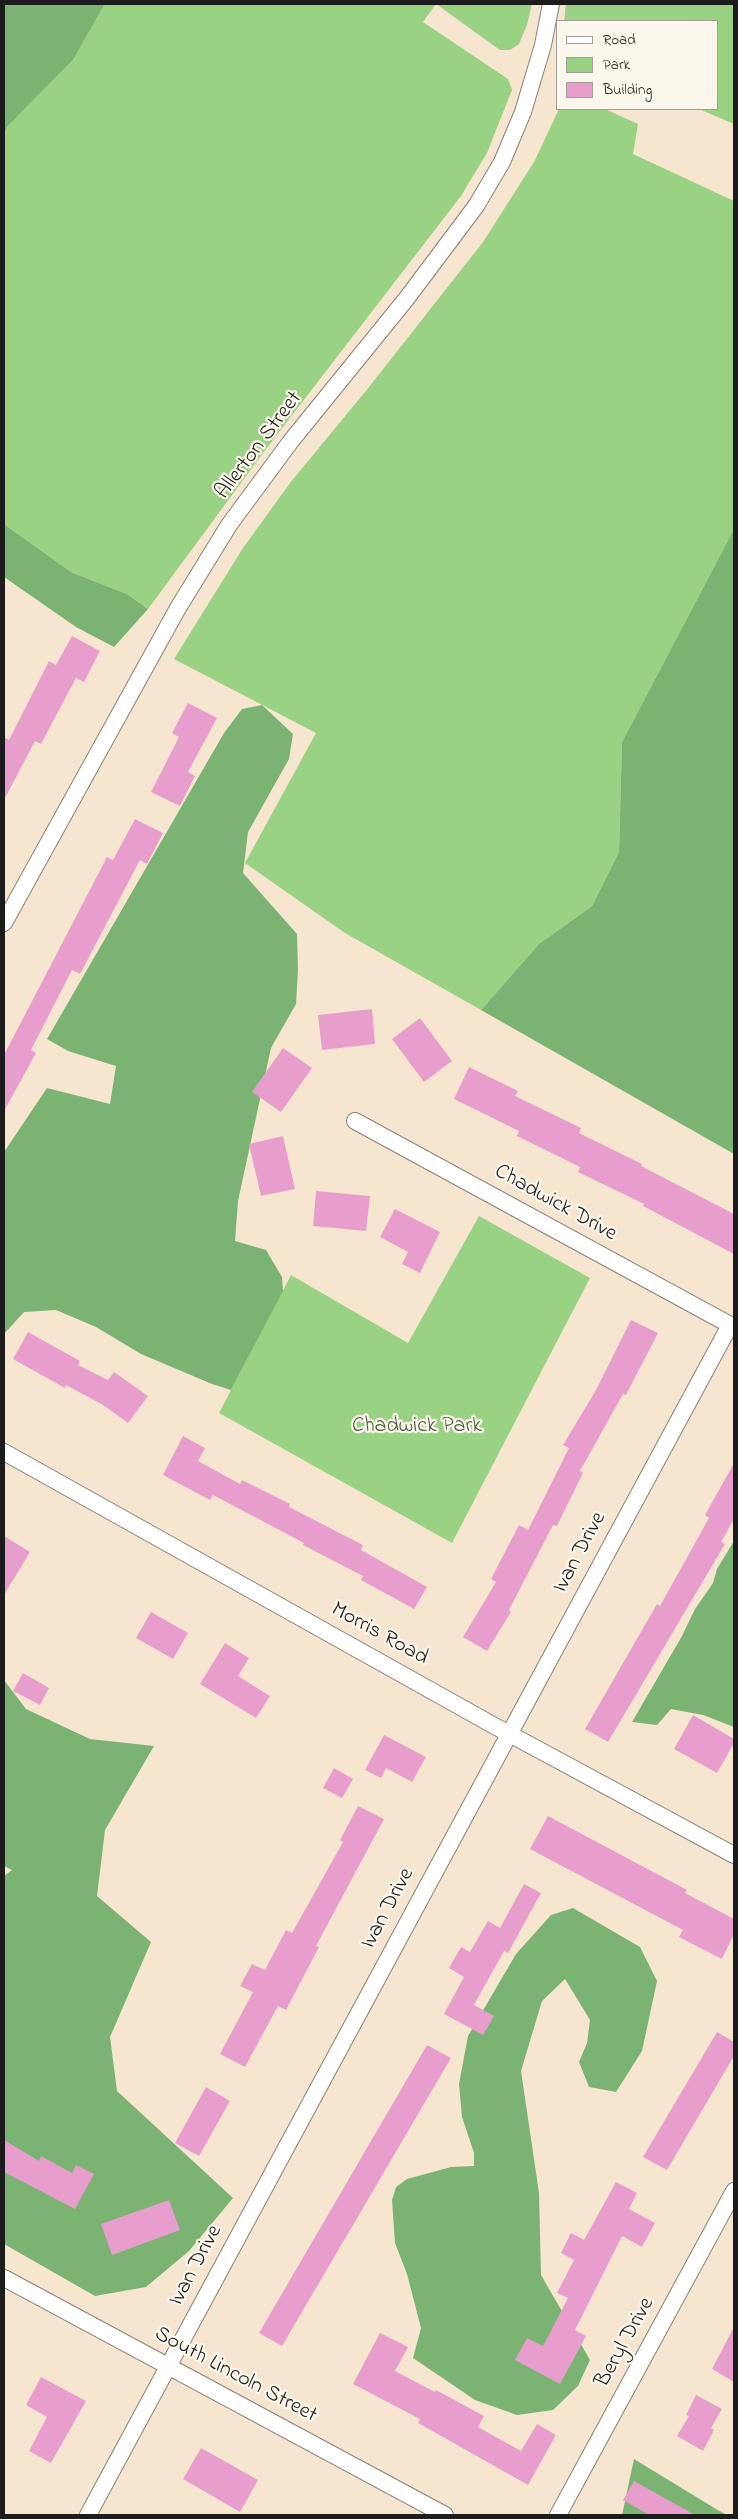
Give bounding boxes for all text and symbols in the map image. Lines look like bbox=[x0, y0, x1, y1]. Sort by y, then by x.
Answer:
legend bbox=[556, 20, 718, 110]
text: Road bbox=[603, 29, 636, 51]
text: Park bbox=[603, 54, 630, 76]
text: Building bbox=[603, 79, 652, 101]
street label: Allerton Street bbox=[211, 387, 309, 505]
street label: Chadwick Drive bbox=[489, 1159, 621, 1249]
park label: Chadwick Park bbox=[352, 1414, 482, 1440]
street label: Ivan Drive bbox=[549, 1508, 613, 1598]
street label: Morris Road bbox=[326, 1598, 432, 1672]
street label: Ivan Drive bbox=[357, 1864, 421, 1954]
street label: Ivan Drive bbox=[165, 2221, 229, 2311]
street label: Beryl Drive bbox=[590, 2293, 662, 2393]
street label: South Lincoln Street bbox=[149, 2322, 321, 2430]

